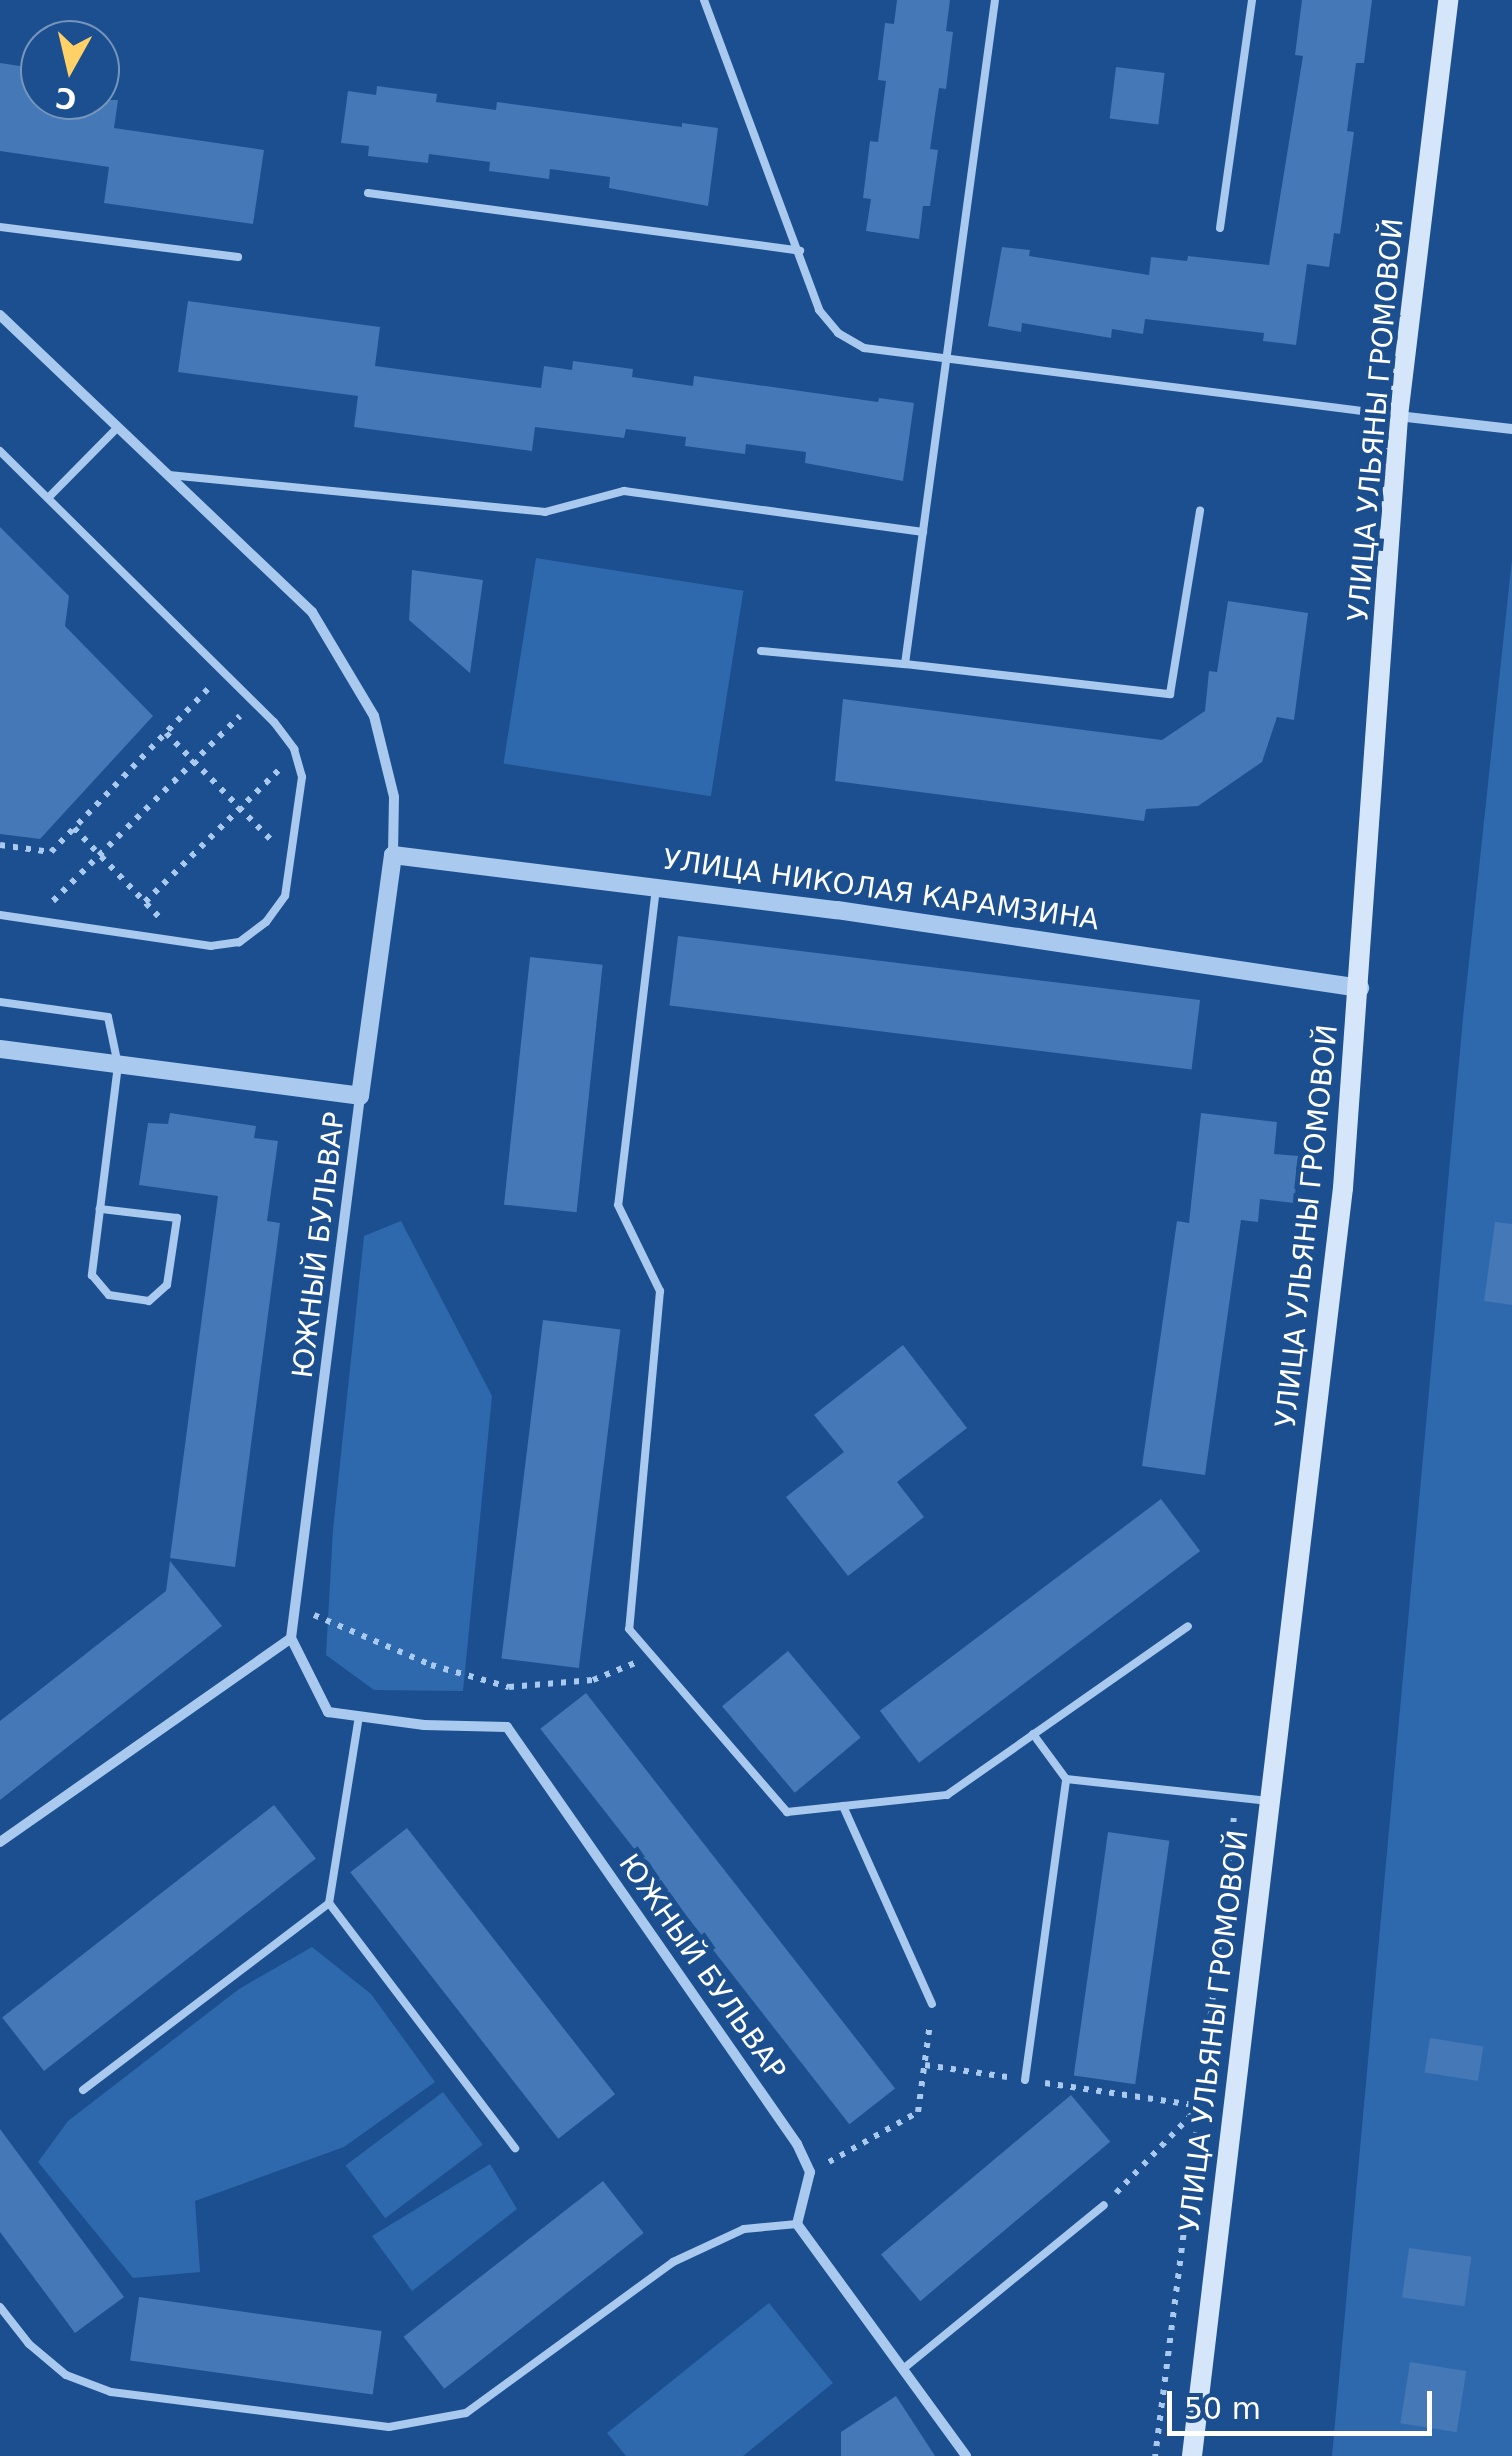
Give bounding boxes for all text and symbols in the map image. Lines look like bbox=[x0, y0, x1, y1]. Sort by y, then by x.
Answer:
north arrow bbox=[20, 20, 120, 120]
text: С bbox=[54, 80, 79, 116]
street label: УЛИЦА УЛЬЯНЫ ГРОМОВОЙ bbox=[1342, 217, 1410, 623]
street label: УЛИЦА НИКОЛАЯ КАРАМЗИНА bbox=[661, 843, 1101, 937]
street label: УЛИЦА УЛЬЯНЫ ГРОМОВОЙ bbox=[1269, 1023, 1345, 1429]
street label: ЮЖНЫЙ БУЛЬВАР bbox=[286, 1110, 352, 1380]
street label: УЛИЦА УЛЬЯНЫ ГРОМОВОЙ bbox=[1173, 1828, 1255, 2234]
street label: ЮЖНЫЙ БУЛЬВАР bbox=[611, 1848, 793, 2086]
scale bar bbox=[1172, 2371, 1437, 2433]
text: 50 m bbox=[1184, 2391, 1261, 2426]

